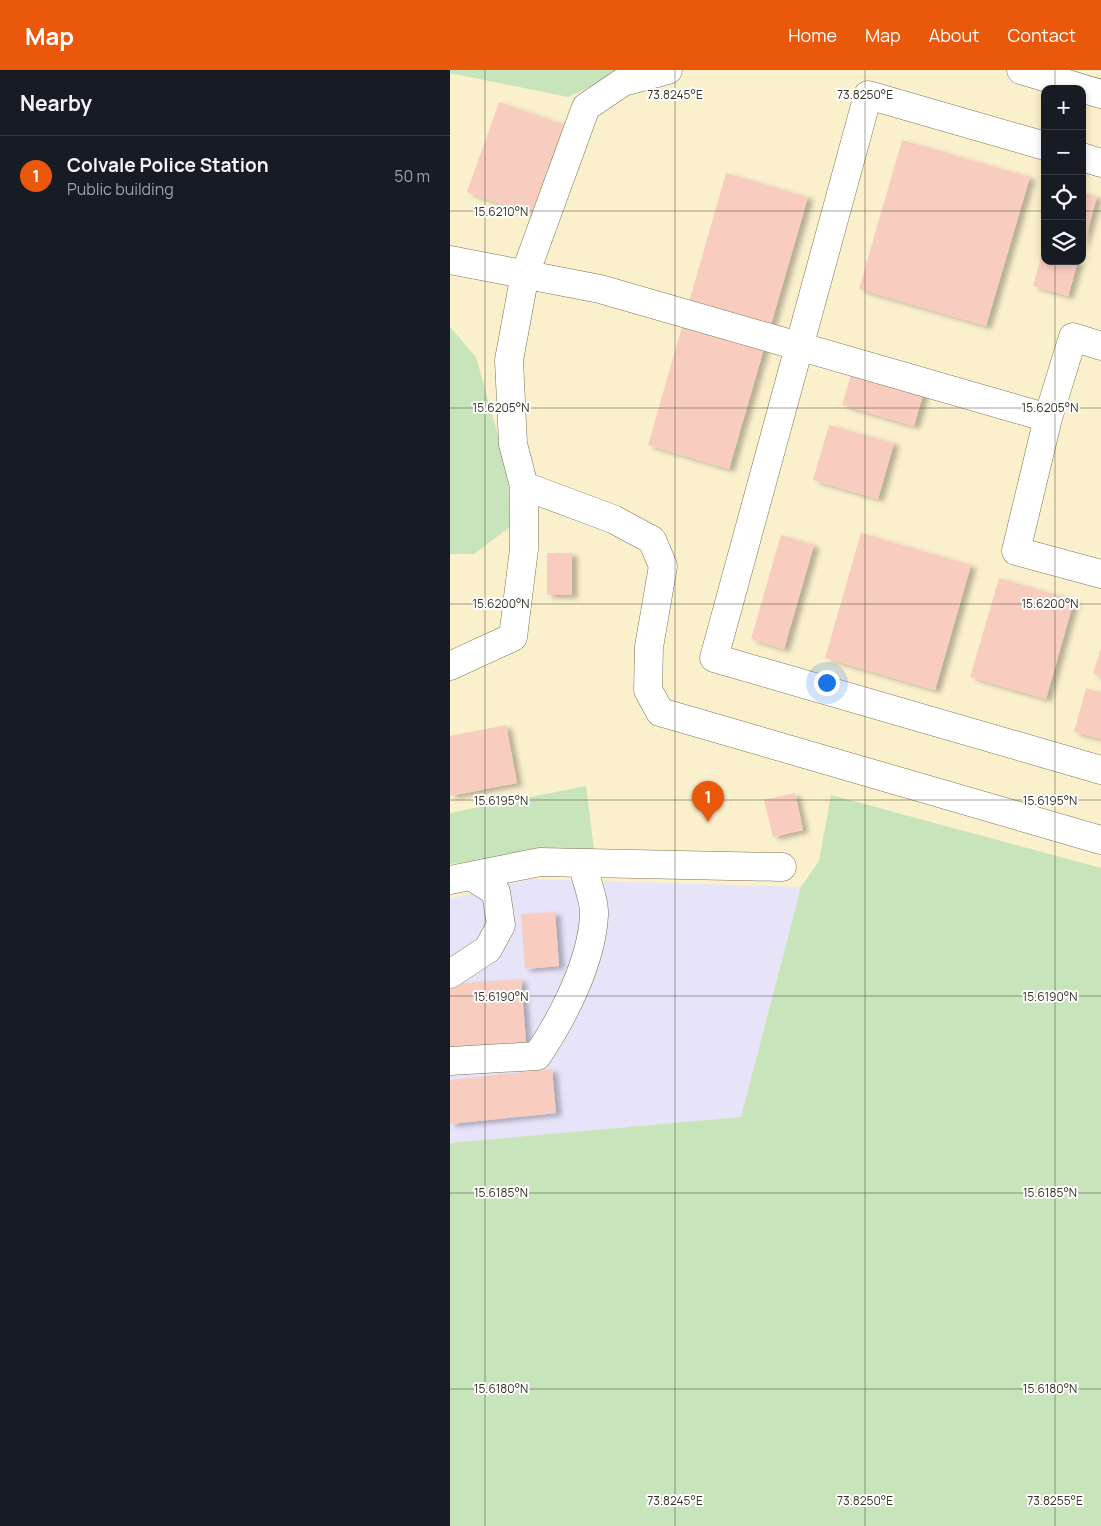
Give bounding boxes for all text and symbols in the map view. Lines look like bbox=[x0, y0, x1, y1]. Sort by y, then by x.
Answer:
text: Map bbox=[25, 19, 74, 52]
text: Home bbox=[788, 23, 837, 47]
text: Map bbox=[865, 23, 901, 47]
text: About bbox=[929, 23, 979, 47]
text: Contact bbox=[1007, 23, 1076, 47]
map controls bbox=[1041, 85, 1086, 265]
button: + bbox=[1041, 85, 1086, 130]
text: 73.8245°E bbox=[647, 86, 703, 103]
text: 73.8250°E bbox=[837, 86, 893, 103]
text: Nearby bbox=[20, 89, 92, 117]
button: − bbox=[1041, 130, 1086, 175]
text: Colvale Police Station bbox=[67, 152, 269, 178]
text: 1 bbox=[32, 165, 40, 187]
text: 50 m bbox=[394, 165, 430, 187]
button: locate bbox=[1041, 175, 1086, 220]
text: Public building bbox=[67, 178, 174, 200]
text: 15.6210°N bbox=[474, 203, 528, 220]
button: layers bbox=[1041, 220, 1086, 265]
text: 15.6205°N bbox=[473, 399, 529, 416]
text: 15.6205°N bbox=[1022, 399, 1078, 416]
text: 15.6200°N bbox=[472, 595, 530, 612]
text: 15.6200°N bbox=[1021, 595, 1079, 612]
your location bbox=[814, 670, 840, 696]
pin: 1 bbox=[692, 781, 724, 822]
text: 15.6195°N bbox=[474, 792, 528, 809]
text: 15.6195°N bbox=[1023, 792, 1077, 809]
text: 15.6190°N bbox=[474, 988, 528, 1005]
text: 15.6190°N bbox=[1023, 988, 1077, 1005]
text: 15.6185°N bbox=[474, 1184, 528, 1201]
text: 15.6185°N bbox=[1023, 1184, 1077, 1201]
text: 15.6180°N bbox=[474, 1380, 528, 1397]
text: 15.6180°N bbox=[1023, 1380, 1077, 1397]
text: 73.8245°E bbox=[647, 1492, 703, 1509]
text: 73.8250°E bbox=[837, 1492, 893, 1509]
text: 73.8255°E bbox=[1027, 1492, 1083, 1509]

